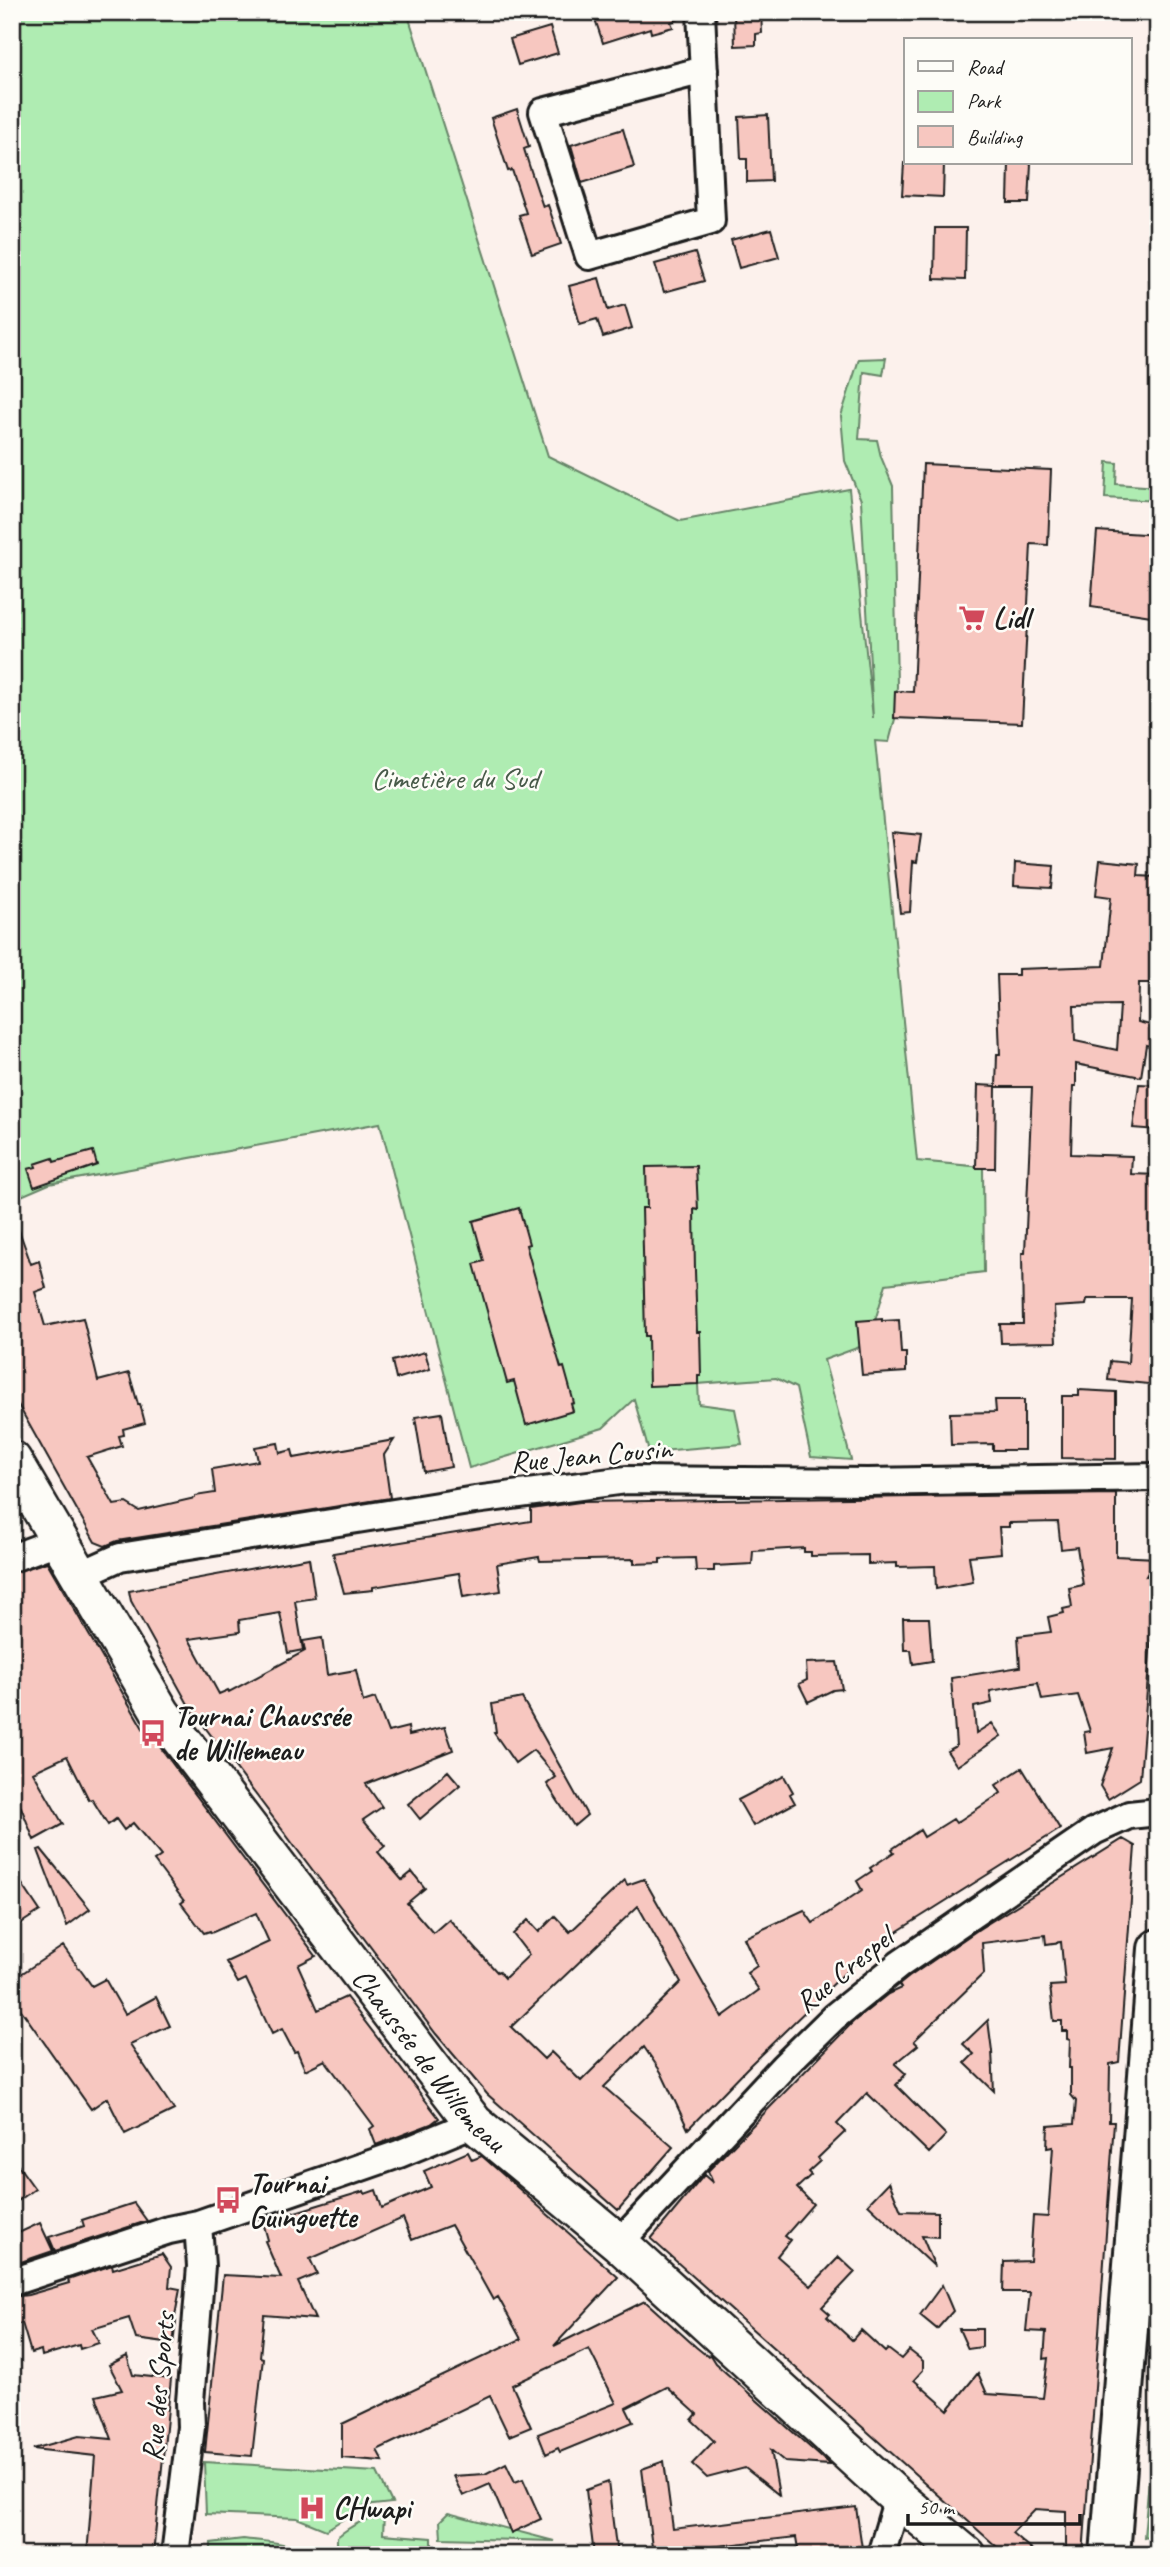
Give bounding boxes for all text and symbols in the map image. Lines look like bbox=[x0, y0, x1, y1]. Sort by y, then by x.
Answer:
legend bbox=[904, 38, 1132, 164]
text: Road bbox=[967, 54, 1006, 80]
text: Park bbox=[967, 88, 1002, 114]
text: Building bbox=[967, 124, 1024, 150]
place label: Lidl bbox=[993, 599, 1035, 637]
supermarket icon: Lidl bbox=[957, 603, 987, 633]
park label: Cimetière du Sud bbox=[371, 759, 543, 797]
street label: Rue Jean Cousin bbox=[509, 1429, 675, 1481]
place label: Tournai Chaussée de Willemeau bbox=[174, 1697, 353, 1769]
bus stop icon: Tournai Chaussée de Willemeau bbox=[138, 1718, 168, 1748]
street label: Rue Crespel bbox=[787, 1916, 904, 2021]
street label: Chaussée de Willemeau bbox=[343, 1960, 515, 2161]
place label: Tournai Guinguette bbox=[249, 2164, 358, 2236]
bus stop icon: Tournai Guinguette bbox=[213, 2185, 243, 2215]
street label: Rue des Sports bbox=[133, 2308, 184, 2463]
scale bar bbox=[908, 2483, 1079, 2527]
place label: CHwapi bbox=[333, 2489, 415, 2527]
hospital icon: CHwapi bbox=[297, 2493, 327, 2523]
text: 50 m bbox=[918, 2494, 956, 2520]

